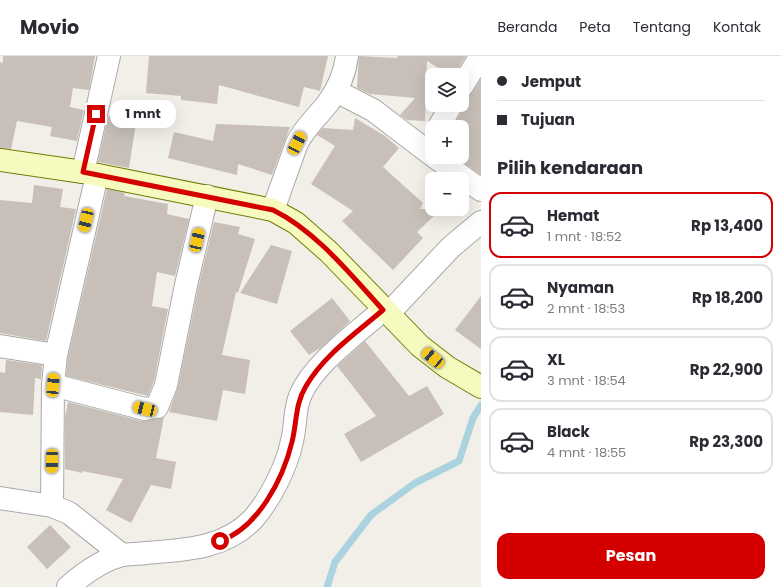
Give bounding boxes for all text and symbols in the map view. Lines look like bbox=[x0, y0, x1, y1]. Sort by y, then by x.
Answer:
text: Movio bbox=[20, 14, 79, 41]
text: Beranda bbox=[498, 17, 557, 37]
text: Peta bbox=[579, 17, 611, 37]
text: Tentang bbox=[633, 17, 691, 37]
text: Kontak bbox=[713, 17, 761, 37]
map controls bbox=[425, 68, 469, 216]
button: layers bbox=[425, 68, 469, 112]
text: Jemput bbox=[521, 71, 581, 92]
callout: 1 mnt bbox=[110, 100, 176, 128]
text: 1 mnt bbox=[125, 104, 161, 123]
route end bbox=[87, 105, 105, 123]
text: Tujuan bbox=[521, 109, 575, 130]
button: + bbox=[425, 120, 469, 164]
car bbox=[286, 130, 308, 156]
text: Pilih kendaraan bbox=[497, 155, 643, 180]
button: − bbox=[425, 172, 469, 216]
text: Hemat bbox=[547, 205, 599, 226]
car bbox=[77, 207, 95, 233]
icon: car bbox=[499, 207, 535, 243]
text: Rp 13,400 bbox=[691, 215, 763, 236]
car bbox=[188, 227, 206, 253]
text: 1 mnt · 18:52 bbox=[547, 227, 622, 246]
text: Nyaman bbox=[547, 277, 614, 298]
icon: car bbox=[499, 279, 535, 315]
text: Rp 18,200 bbox=[692, 287, 763, 308]
text: 2 mnt · 18:53 bbox=[547, 299, 625, 318]
car bbox=[420, 346, 446, 370]
text: XL bbox=[547, 349, 565, 370]
icon: car bbox=[499, 351, 535, 387]
text: Rp 22,900 bbox=[690, 359, 763, 380]
text: 3 mnt · 18:54 bbox=[547, 371, 626, 390]
car bbox=[46, 373, 60, 397]
car bbox=[132, 400, 158, 418]
text: Black bbox=[547, 421, 590, 442]
icon: car bbox=[499, 423, 535, 459]
text: Rp 23,300 bbox=[689, 431, 763, 452]
text: 4 mnt · 18:55 bbox=[547, 443, 626, 462]
car bbox=[46, 449, 58, 473]
route start bbox=[211, 532, 229, 550]
button: Pesan bbox=[497, 533, 765, 579]

